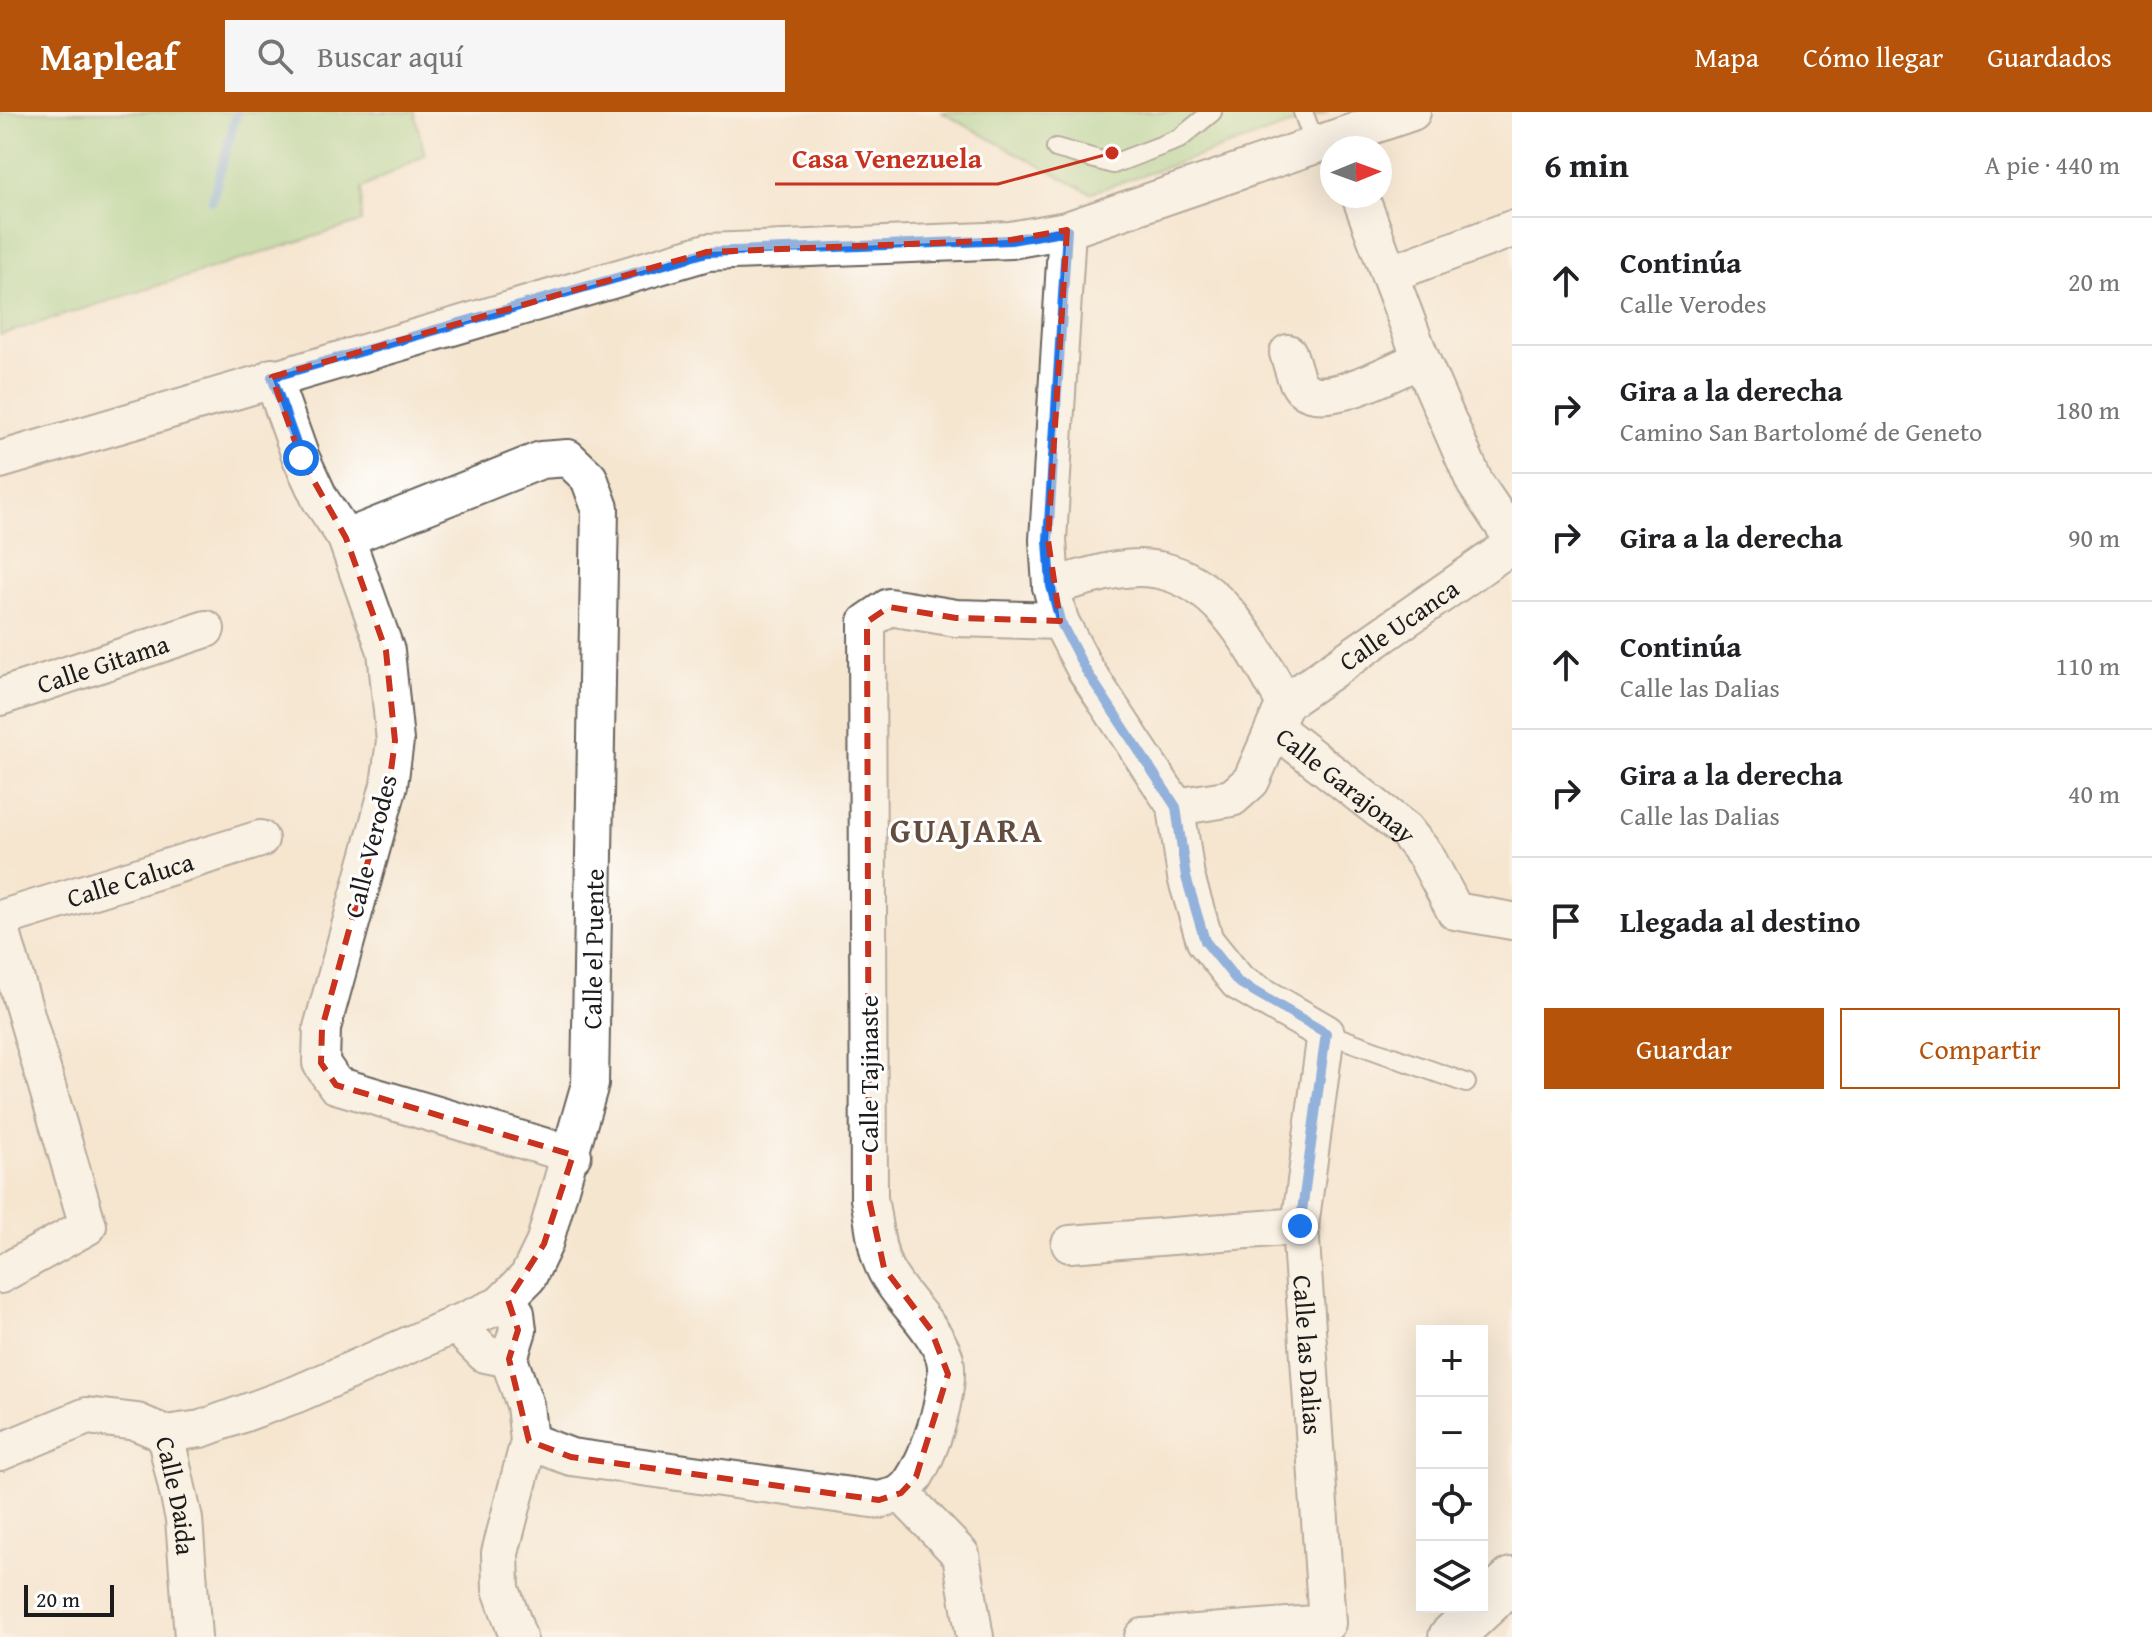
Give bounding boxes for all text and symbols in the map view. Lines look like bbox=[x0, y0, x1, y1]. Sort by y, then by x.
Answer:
search box bbox=[225, 20, 785, 92]
text: Mapleaf bbox=[40, 28, 177, 84]
icon: search bbox=[253, 34, 297, 78]
text: Buscar aquí bbox=[317, 34, 463, 78]
text: Mapa bbox=[1694, 36, 1759, 77]
text: Cómo llegar bbox=[1803, 36, 1943, 77]
text: Guardados bbox=[1987, 36, 2112, 77]
callout: Casa Venezuela bbox=[775, 132, 998, 184]
north arrow bbox=[1320, 136, 1392, 208]
text: Casa Venezuela bbox=[792, 137, 983, 178]
text: 6 min bbox=[1544, 140, 1629, 189]
text: A pie · 440 m bbox=[1985, 145, 2120, 184]
text: Continúa bbox=[1620, 240, 1742, 284]
icon: ahead bbox=[1544, 259, 1588, 303]
text: 20 m bbox=[2068, 262, 2120, 301]
text: Calle Verodes bbox=[1620, 284, 1767, 323]
text: Gira a la derecha bbox=[1620, 368, 1843, 412]
icon: right bbox=[1544, 387, 1588, 431]
text: 180 m bbox=[2055, 390, 2120, 429]
text: Camino San Bartolomé de Geneto bbox=[1620, 412, 1982, 451]
route start bbox=[283, 440, 319, 476]
icon: right bbox=[1544, 515, 1588, 559]
text: Gira a la derecha bbox=[1620, 515, 1843, 559]
text: 90 m bbox=[2068, 518, 2120, 557]
street label: Calle Ucanca bbox=[1330, 568, 1467, 680]
street label: Calle Gitama bbox=[32, 623, 174, 703]
text: Continúa bbox=[1620, 624, 1742, 668]
icon: ahead bbox=[1544, 643, 1588, 687]
text: 110 m bbox=[2055, 646, 2120, 685]
text: Calle las Dalias bbox=[1620, 668, 1780, 707]
street label: Calle Garajonay bbox=[1268, 717, 1427, 851]
text: Gira a la derecha bbox=[1620, 752, 1843, 796]
street label: Calle Verodes bbox=[333, 770, 407, 922]
icon: right bbox=[1544, 771, 1588, 815]
text: 40 m bbox=[2068, 774, 2120, 813]
text: Calle las Dalias bbox=[1620, 796, 1780, 835]
district label: GUAJARA bbox=[890, 805, 1044, 854]
street label: Calle Caluca bbox=[62, 841, 199, 917]
street label: Calle el Puente bbox=[571, 868, 613, 1030]
icon: arrive bbox=[1544, 899, 1588, 943]
text: Llegada al destino bbox=[1620, 899, 1861, 943]
street label: Calle Tajinaste bbox=[849, 995, 888, 1153]
button: Guardar bbox=[1544, 1008, 1824, 1089]
button: Compartir bbox=[1840, 1008, 2120, 1089]
route end bbox=[1282, 1208, 1318, 1244]
street label: Calle las Dalias bbox=[1284, 1274, 1334, 1436]
map controls bbox=[1416, 1325, 1488, 1613]
button: + bbox=[1416, 1325, 1488, 1397]
button: − bbox=[1416, 1397, 1488, 1469]
street label: Calle Daida bbox=[147, 1432, 206, 1557]
button: locate bbox=[1416, 1469, 1488, 1541]
button: layers bbox=[1416, 1541, 1488, 1613]
scale bar bbox=[24, 1581, 114, 1617]
text: 20 m bbox=[36, 1583, 80, 1615]

